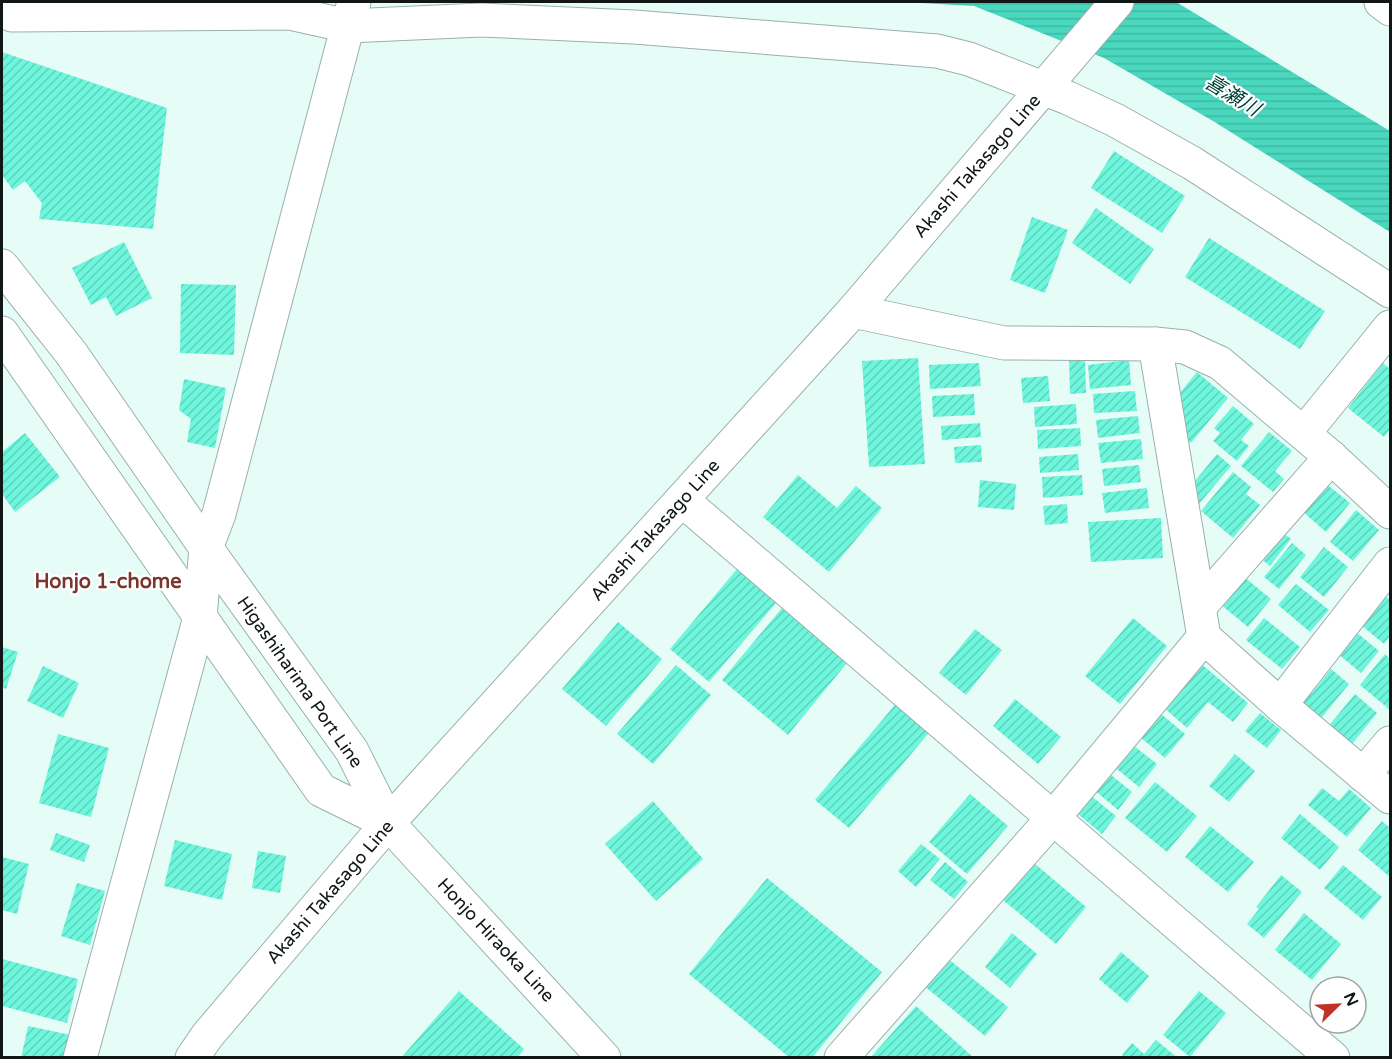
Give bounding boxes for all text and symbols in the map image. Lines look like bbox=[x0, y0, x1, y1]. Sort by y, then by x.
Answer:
water label: 喜瀬川 bbox=[1200, 70, 1266, 123]
street label: Akashi Takasago Line bbox=[909, 90, 1045, 242]
street label: Akashi Takasago Line bbox=[586, 455, 724, 605]
district label: Honjo 1-chome bbox=[35, 570, 182, 594]
street label: Higashiharima Port Line bbox=[232, 592, 368, 772]
street label: Akashi Takasago Line bbox=[262, 816, 398, 968]
street label: Honjo Hiraoka Line bbox=[433, 873, 559, 1007]
north arrow bbox=[1308, 975, 1368, 1035]
text: N bbox=[1339, 989, 1363, 1009]

